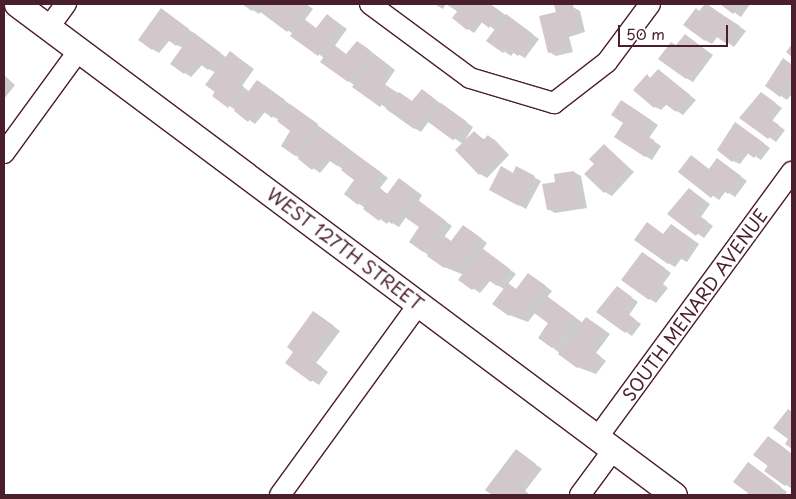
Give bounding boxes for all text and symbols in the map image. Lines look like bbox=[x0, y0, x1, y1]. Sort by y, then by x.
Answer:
scale bar bbox=[621, 15, 731, 47]
text: 50 m bbox=[626, 22, 665, 45]
street label: WEST 127TH STREET bbox=[262, 183, 428, 315]
street label: SOUTH MENARD AVENUE bbox=[618, 204, 772, 406]

